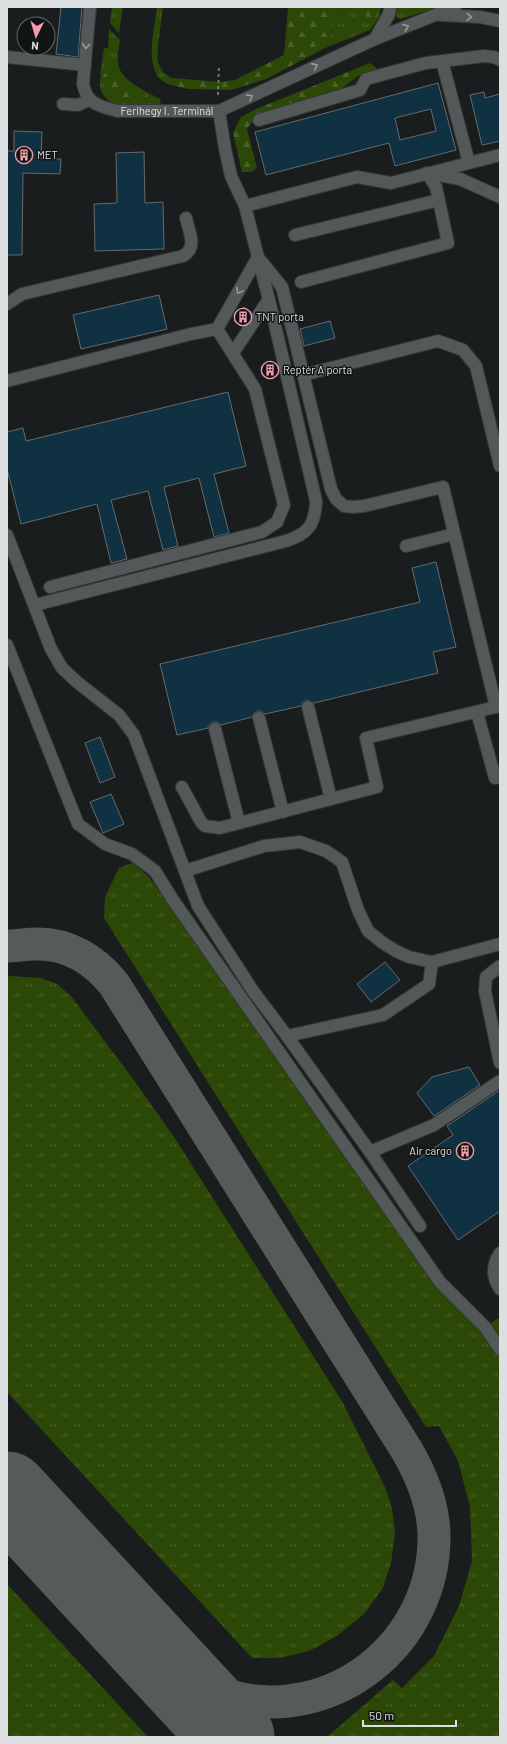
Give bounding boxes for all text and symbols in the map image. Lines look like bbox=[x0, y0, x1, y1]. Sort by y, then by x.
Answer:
one-way arrow bbox=[466, 12, 472, 21]
north arrow bbox=[16, 16, 56, 56]
one-way arrow bbox=[402, 23, 409, 31]
text: N bbox=[31, 40, 39, 53]
one-way arrow bbox=[82, 43, 91, 49]
one-way arrow bbox=[311, 63, 318, 71]
one-way arrow bbox=[246, 95, 253, 102]
street label: Ferihegy I. Terminál bbox=[120, 104, 213, 117]
building icon: MET bbox=[14, 145, 34, 165]
place label: MET bbox=[37, 148, 58, 161]
one-way arrow bbox=[237, 287, 244, 294]
building icon: TNT porta bbox=[233, 307, 253, 327]
place label: TNT porta bbox=[256, 310, 304, 323]
building icon: Reptér A porta bbox=[260, 360, 280, 380]
place label: Reptér A porta bbox=[283, 363, 352, 376]
building icon: Air cargo bbox=[455, 1141, 475, 1161]
place label: Air cargo bbox=[409, 1144, 452, 1157]
scale bar bbox=[363, 1702, 456, 1728]
text: 50 m bbox=[369, 1708, 394, 1722]

